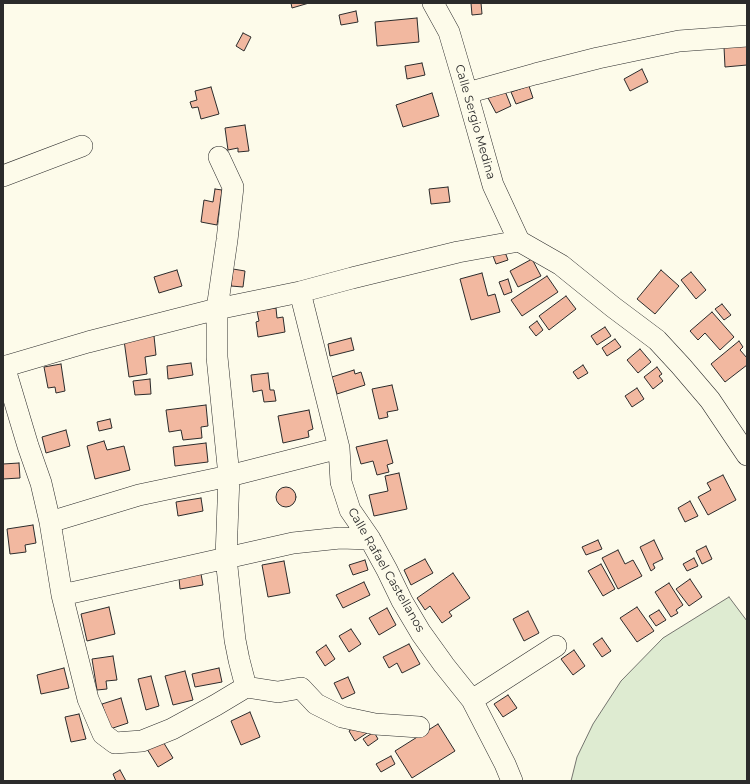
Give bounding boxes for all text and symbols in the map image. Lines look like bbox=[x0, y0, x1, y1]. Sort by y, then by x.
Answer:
street label: Calle Sergio Medina bbox=[452, 63, 498, 181]
street label: Calle Rafael Castellanos bbox=[345, 505, 427, 635]

